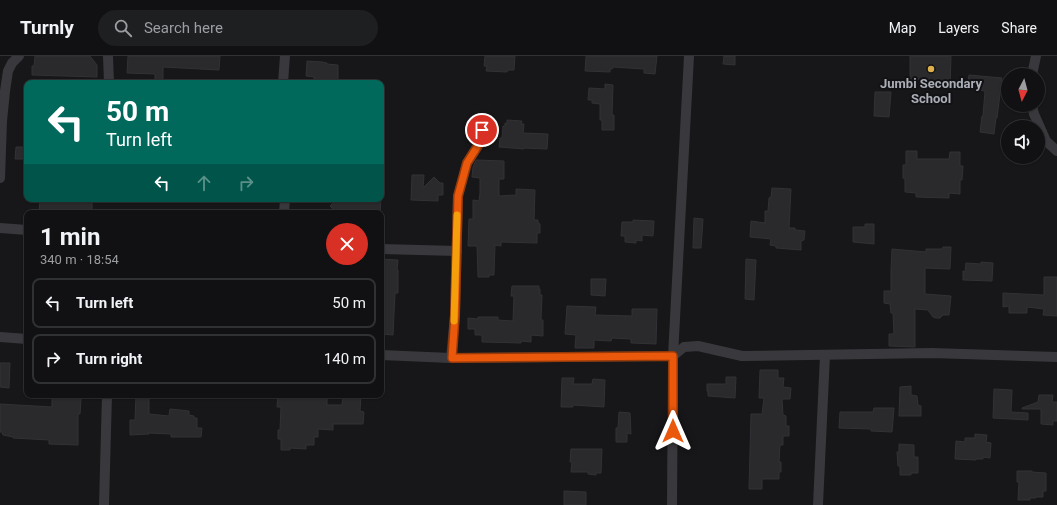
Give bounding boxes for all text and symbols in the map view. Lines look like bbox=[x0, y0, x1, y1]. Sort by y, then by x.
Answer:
search box bbox=[98, 10, 378, 46]
text: Turnly bbox=[20, 16, 74, 39]
icon: search bbox=[112, 17, 134, 39]
text: Search here bbox=[144, 19, 223, 37]
text: Map bbox=[889, 20, 916, 36]
text: Layers bbox=[938, 20, 979, 36]
text: Share bbox=[1001, 20, 1037, 36]
marker: Jumbi Secondary School bbox=[926, 64, 936, 74]
north arrow bbox=[1001, 68, 1045, 112]
map controls bbox=[1001, 68, 1045, 164]
place label: Jumbi Secondary School bbox=[880, 76, 982, 106]
text: 50 m bbox=[106, 95, 169, 128]
icon: left bbox=[40, 96, 92, 148]
pin bbox=[465, 113, 499, 147]
icon: arrive bbox=[471, 119, 493, 141]
button: sound bbox=[1001, 120, 1045, 164]
text: Turn left bbox=[106, 129, 172, 150]
icon: left bbox=[151, 172, 173, 194]
icon: ahead bbox=[193, 172, 215, 194]
icon: right bbox=[235, 172, 257, 194]
text: 1 min bbox=[40, 223, 100, 251]
button: close bbox=[326, 223, 368, 265]
text: 340 m · 18:54 bbox=[40, 252, 119, 267]
icon: left bbox=[42, 292, 64, 314]
text: Turn left bbox=[76, 294, 133, 312]
text: 50 m bbox=[332, 294, 366, 312]
icon: right bbox=[42, 348, 64, 370]
text: Turn right bbox=[76, 350, 142, 368]
text: 140 m bbox=[324, 350, 366, 368]
position arrow bbox=[652, 410, 694, 452]

